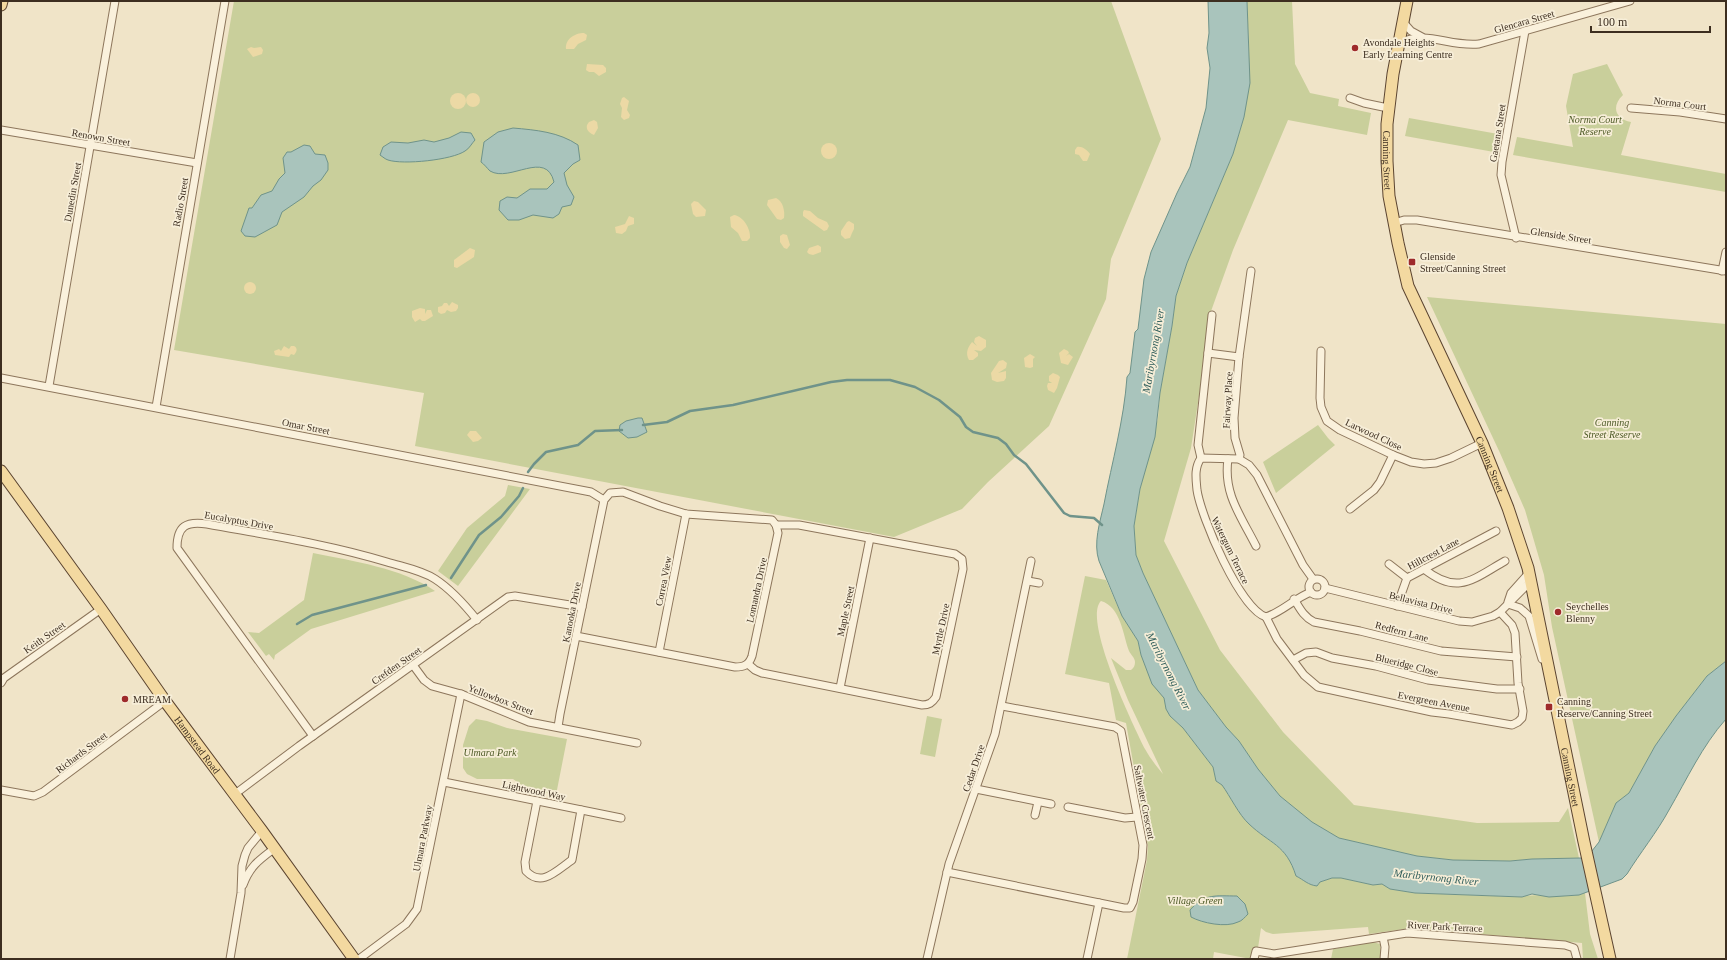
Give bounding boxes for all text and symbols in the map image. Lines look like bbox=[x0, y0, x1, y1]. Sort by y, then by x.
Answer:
street label: Glencara Street bbox=[1493, 8, 1556, 35]
scale bar bbox=[1591, 8, 1710, 34]
text: 100 m bbox=[1597, 15, 1628, 29]
place label: Avondale Heights Early Learning Centre bbox=[1363, 37, 1453, 60]
marker: Avondale Heights Early Learning Centre bbox=[1350, 43, 1360, 53]
street label: Norma Court bbox=[1653, 95, 1707, 112]
street label: Gaetana Street bbox=[1487, 103, 1508, 163]
park label: Norma Court Reserve bbox=[1567, 114, 1622, 137]
street label: Renown Street bbox=[71, 127, 131, 148]
street label: Canning Street bbox=[1381, 130, 1394, 191]
street label: Dunedin Street bbox=[62, 161, 83, 223]
street label: Radio Street bbox=[171, 176, 190, 228]
street label: Glenside Street bbox=[1530, 225, 1592, 246]
place label: Glenside Street/Canning Street bbox=[1420, 251, 1506, 274]
marker: Glenside Street/Canning Street bbox=[1407, 257, 1417, 267]
water label: Maribyrnong River bbox=[1140, 307, 1166, 395]
street label: Fairway Place bbox=[1221, 371, 1235, 429]
street label: Omar Street bbox=[281, 416, 331, 437]
street label: Larwood Close bbox=[1344, 416, 1404, 453]
park label: Canning Street Reserve bbox=[1583, 417, 1641, 440]
street label: Canning Street bbox=[1474, 434, 1506, 494]
street label: Eucalyptus Drive bbox=[204, 509, 275, 532]
street label: Watergum Terrace bbox=[1210, 515, 1252, 586]
street label: Hillcrest Lane bbox=[1406, 535, 1461, 572]
street label: Correa View bbox=[653, 554, 674, 607]
street label: Lomandra Drive bbox=[744, 556, 769, 624]
street label: Kanooka Drive bbox=[560, 580, 583, 643]
street label: Maple Street bbox=[835, 585, 856, 637]
street label: Bellavista Drive bbox=[1388, 589, 1454, 616]
place label: Seychelles Blenny bbox=[1566, 601, 1609, 624]
street label: Myrtle Drive bbox=[930, 602, 951, 656]
marker: Seychelles Blenny bbox=[1553, 607, 1563, 617]
street label: Keith Street bbox=[21, 619, 67, 656]
street label: Redfern Lane bbox=[1374, 619, 1430, 644]
water label: Maribyrnong River bbox=[1144, 629, 1194, 712]
street label: Crefden Street bbox=[369, 644, 423, 687]
street label: Blueridge Close bbox=[1374, 651, 1440, 678]
street label: Yellowbox Street bbox=[467, 682, 535, 717]
street label: Evergreen Avenue bbox=[1397, 689, 1471, 714]
marker: MREAM bbox=[120, 694, 130, 704]
place label: MREAM bbox=[133, 694, 171, 705]
place label: Canning Reserve/Canning Street bbox=[1557, 696, 1652, 719]
marker: Canning Reserve/Canning Street bbox=[1544, 702, 1554, 712]
street label: Hampstead Road bbox=[172, 714, 222, 776]
street label: Richards Street bbox=[53, 729, 109, 775]
street label: Cedar Drive bbox=[960, 743, 987, 793]
park label: Ulmara Park bbox=[463, 747, 517, 758]
street label: Canning Street bbox=[1559, 747, 1582, 808]
street label: Saltwater Crescent bbox=[1132, 764, 1157, 840]
street label: Lightwood Way bbox=[501, 778, 566, 803]
street label: Ulmara Parkway bbox=[411, 804, 434, 872]
water label: Maribyrnong River bbox=[1392, 866, 1480, 887]
park label: Village Green bbox=[1167, 895, 1223, 906]
street label: River Park Terrace bbox=[1407, 919, 1483, 934]

